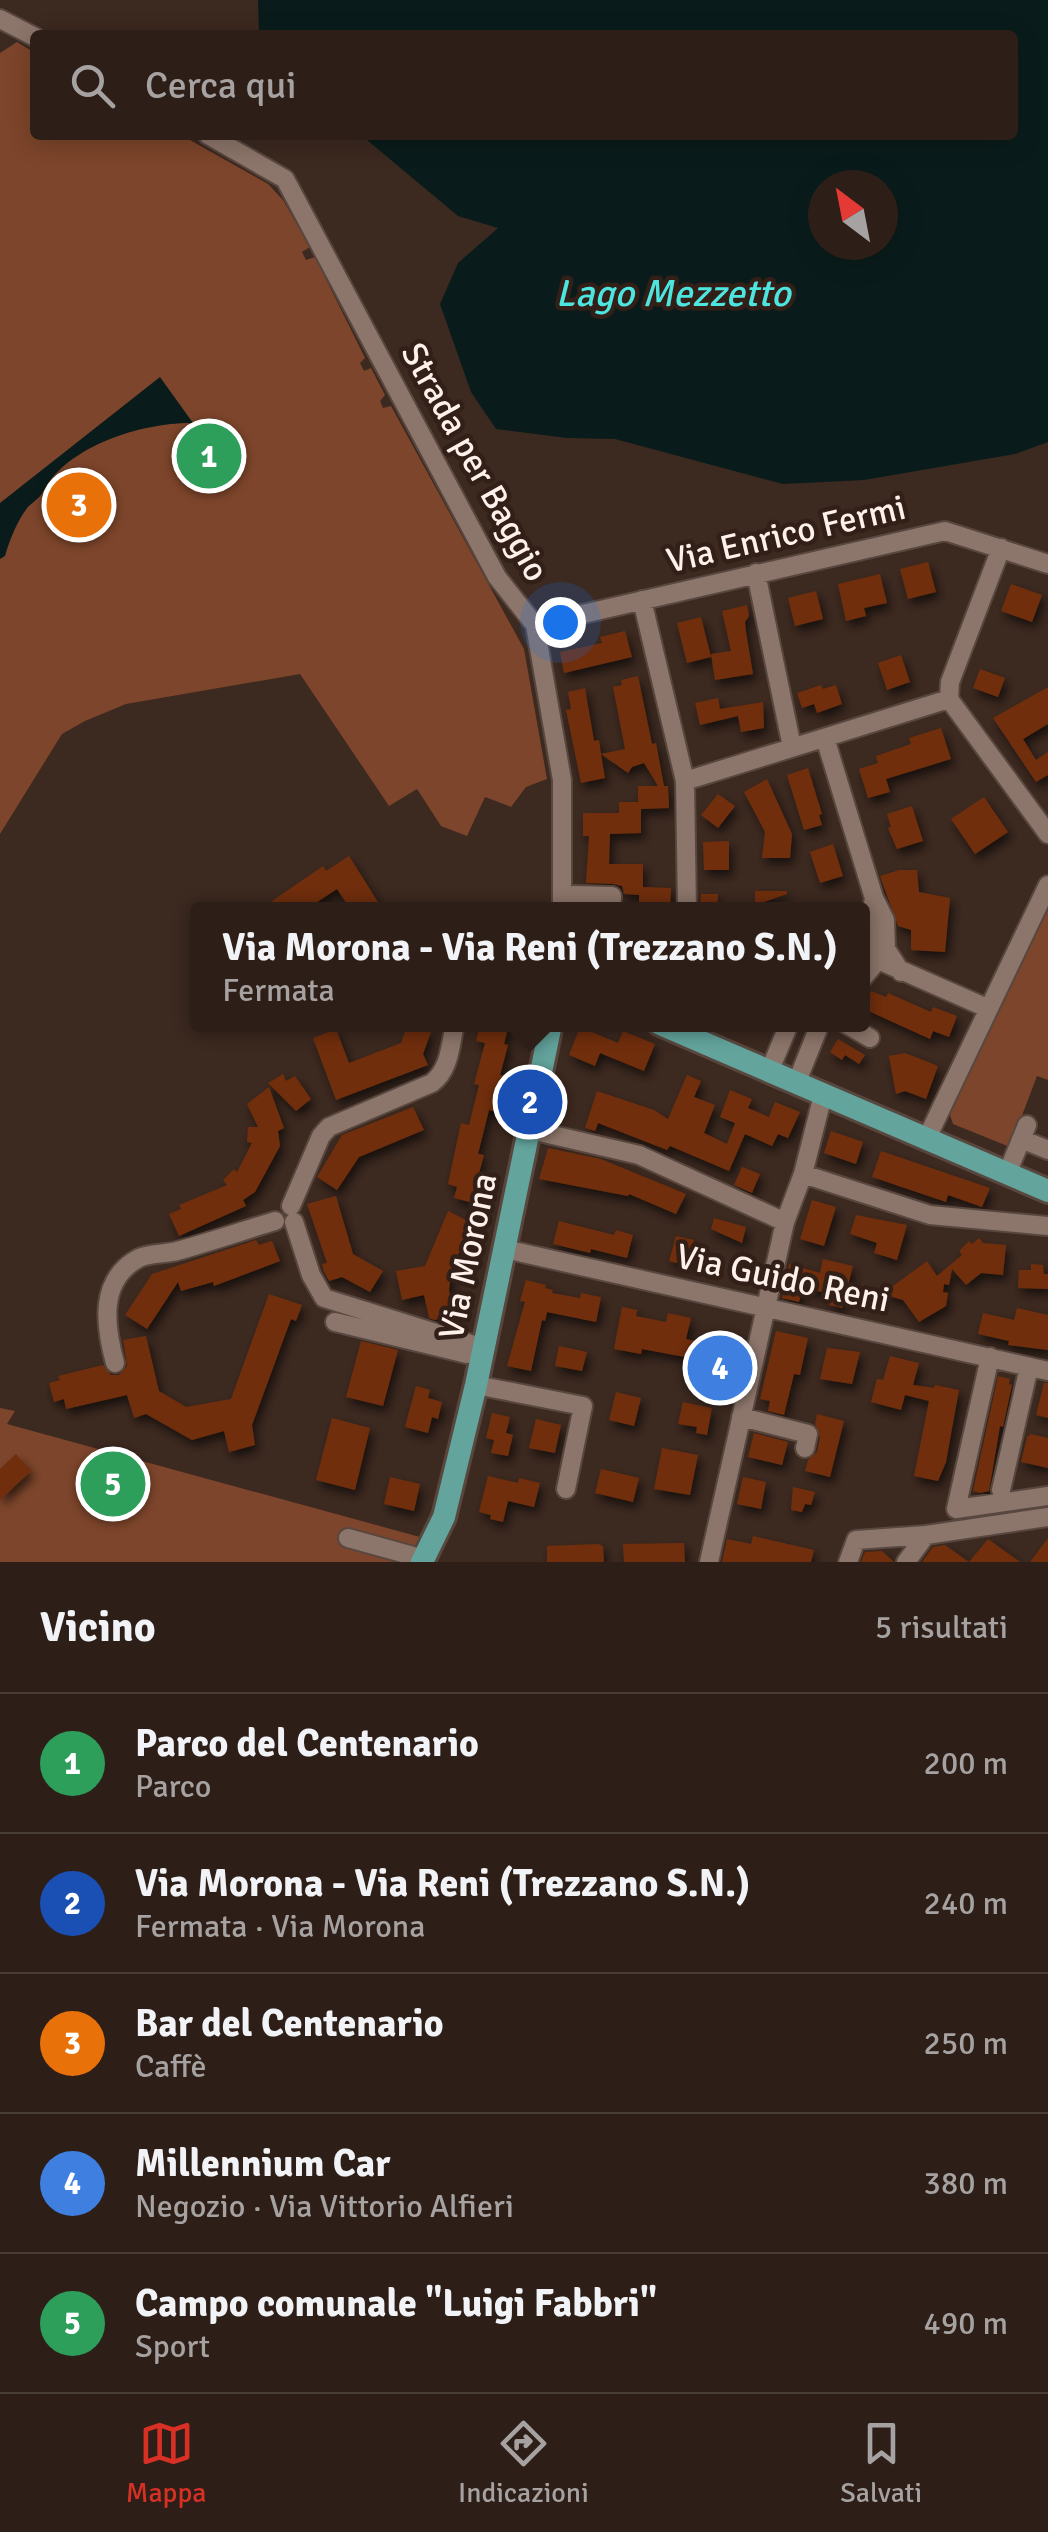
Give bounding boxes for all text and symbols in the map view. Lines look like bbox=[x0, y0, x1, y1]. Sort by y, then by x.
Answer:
search box bbox=[30, 30, 1018, 140]
icon: search bbox=[65, 58, 120, 113]
text: Cerca qui bbox=[145, 62, 297, 109]
north arrow bbox=[808, 170, 898, 260]
water label: Lago Mezzetto bbox=[556, 270, 793, 317]
street label: Strada per Baggio bbox=[392, 335, 558, 589]
pin: 1 bbox=[176, 418, 242, 494]
pin: 3 bbox=[46, 468, 112, 542]
street label: Via Enrico Fermi bbox=[662, 486, 910, 582]
your location bbox=[535, 597, 586, 648]
popup bbox=[190, 902, 870, 1032]
text: Via Morona - Via Reni (Trezzano S.N.) bbox=[222, 924, 838, 971]
text: Fermata bbox=[222, 971, 335, 1010]
pin: 2 bbox=[498, 1064, 562, 1140]
street label: Via Morona bbox=[429, 1169, 507, 1343]
street label: Via Guido Reni bbox=[672, 1234, 894, 1322]
pin: 4 bbox=[688, 1330, 752, 1406]
pin: 5 bbox=[80, 1446, 146, 1522]
text: Vicino bbox=[40, 1602, 156, 1653]
text: 5 risultati bbox=[875, 1608, 1008, 1647]
text: Parco del Centenario bbox=[135, 1720, 479, 1767]
text: 1 bbox=[64, 1744, 81, 1783]
text: 200 m bbox=[924, 1744, 1008, 1783]
text: Parco bbox=[135, 1767, 211, 1806]
text: Via Morona - Via Reni (Trezzano S.N.) bbox=[135, 1860, 750, 1907]
text: 2 bbox=[64, 1884, 81, 1923]
text: 240 m bbox=[924, 1884, 1008, 1923]
text: Fermata · Via Morona bbox=[135, 1907, 426, 1946]
text: Bar del Centenario bbox=[135, 2000, 444, 2047]
text: 3 bbox=[64, 2024, 81, 2063]
text: 250 m bbox=[924, 2024, 1008, 2063]
text: Caffè bbox=[135, 2047, 207, 2086]
text: Millennium Car bbox=[135, 2140, 390, 2187]
text: 4 bbox=[64, 2164, 81, 2203]
text: 380 m bbox=[924, 2164, 1008, 2203]
text: Negozio · Via Vittorio Alfieri bbox=[135, 2187, 514, 2226]
text: Campo comunale "Luigi Fabbri" bbox=[135, 2280, 657, 2327]
text: 5 bbox=[64, 2304, 81, 2343]
text: 490 m bbox=[924, 2304, 1008, 2343]
text: Sport bbox=[135, 2327, 210, 2366]
tab: Mappa bbox=[126, 2416, 206, 2510]
tab: Indicazioni bbox=[458, 2416, 589, 2510]
tab: Salvati bbox=[840, 2416, 922, 2510]

